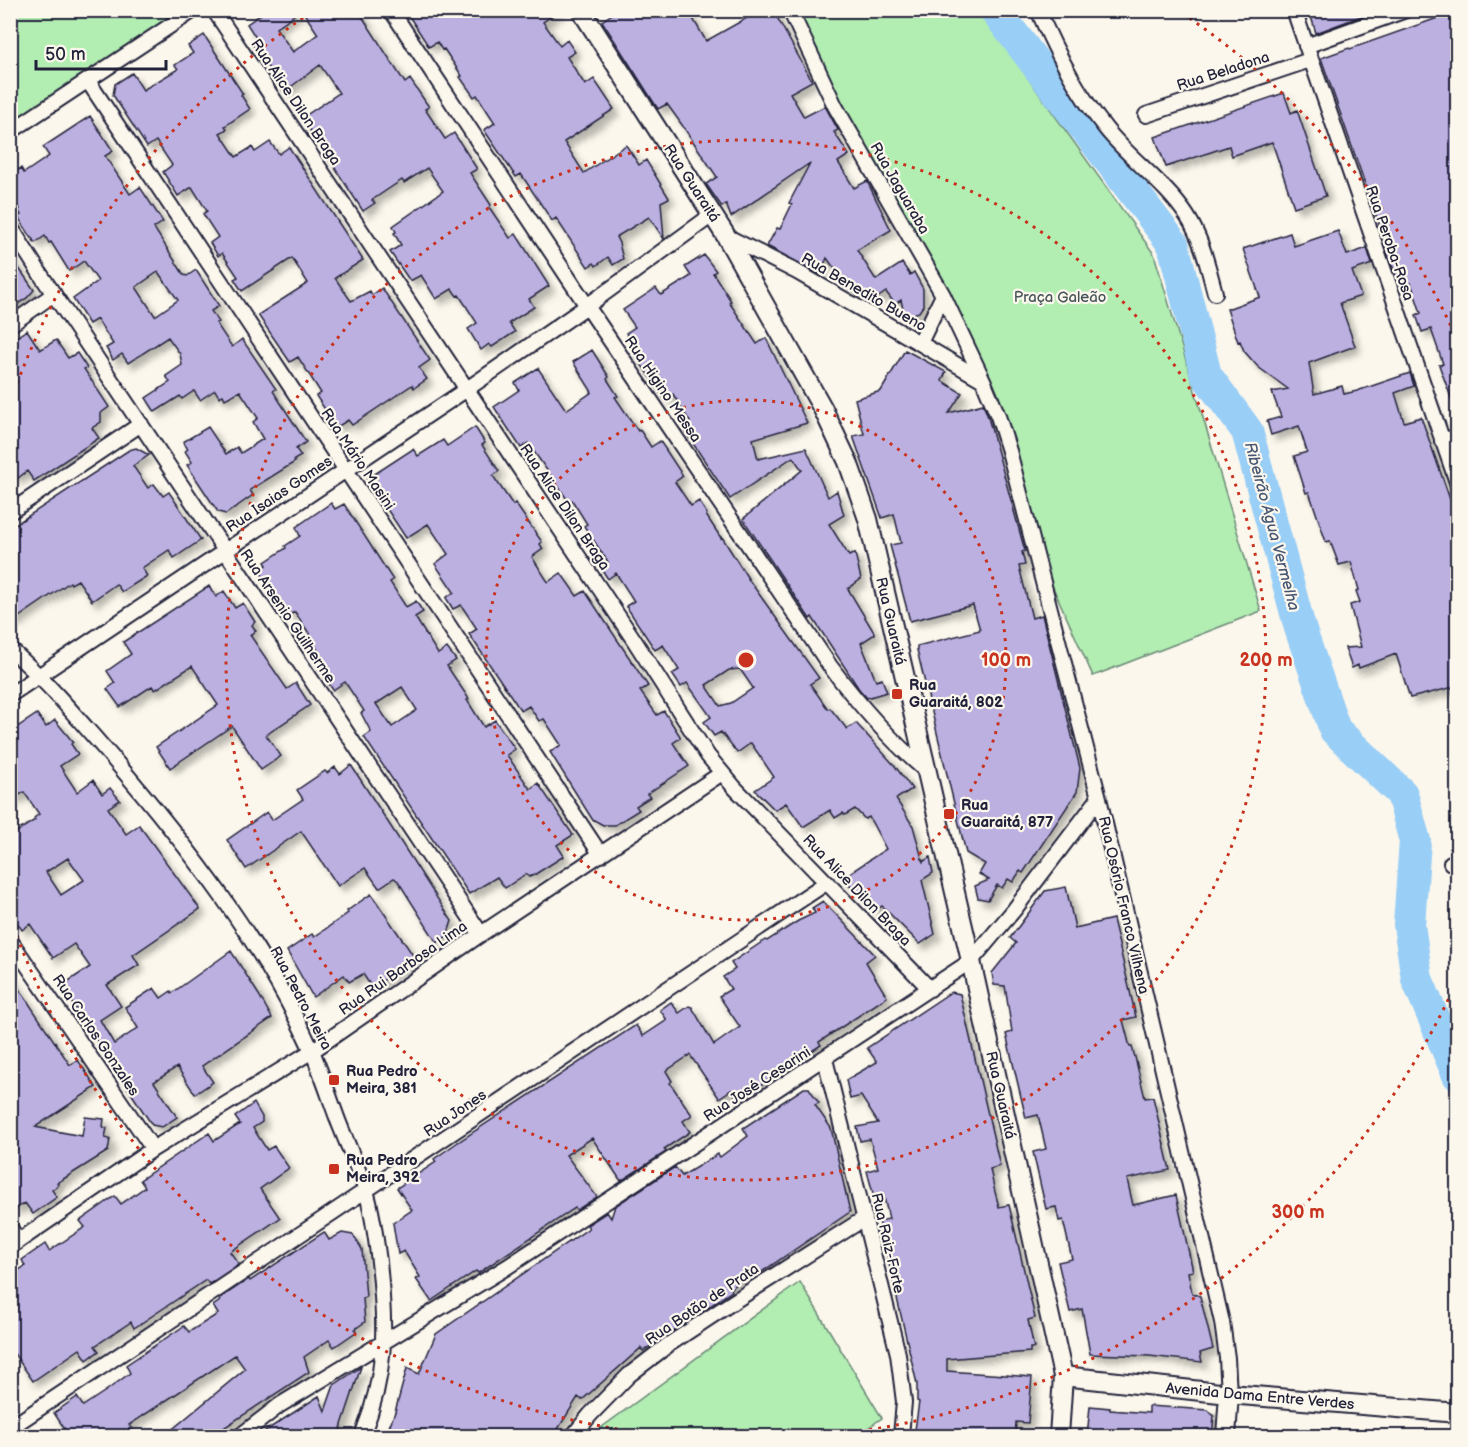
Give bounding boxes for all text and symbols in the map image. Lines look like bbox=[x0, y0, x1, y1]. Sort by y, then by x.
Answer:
scale bar bbox=[36, 33, 166, 71]
street label: Rua Alice Dilon Braga bbox=[246, 36, 345, 169]
text: 50 m bbox=[45, 44, 86, 65]
street label: Rua Beladona bbox=[1174, 48, 1272, 95]
street label: Rua Jaguaraba bbox=[866, 139, 934, 238]
street label: Rua Guaraitá bbox=[659, 141, 724, 226]
street label: Rua Peroba-Rosa bbox=[1361, 183, 1418, 303]
street label: Rua Benedito Bueno bbox=[798, 249, 930, 336]
park label: Praça Galeão bbox=[1014, 288, 1106, 307]
street label: Rua Higino Messa bbox=[620, 332, 705, 446]
street label: Rua Mário Masini bbox=[316, 405, 399, 514]
water label: Ribeirão Água Vermelha bbox=[1240, 440, 1304, 613]
street label: Rua Alice Dilon Braga bbox=[515, 441, 614, 574]
street label: Rua Isaias Gomes bbox=[223, 452, 337, 537]
street label: Rua Arsenio Guilherme bbox=[236, 546, 340, 687]
street label: Rua Guaraitá bbox=[871, 575, 910, 667]
centre of rings bbox=[736, 650, 756, 670]
text: 100 m bbox=[981, 650, 1031, 671]
text: 200 m bbox=[1239, 650, 1293, 671]
place label: Rua Guaraitá, 802 bbox=[909, 676, 1003, 712]
marker: Rua Guaraitá, 802 bbox=[890, 687, 904, 701]
place label: Rua Guaraitá, 877 bbox=[961, 796, 1053, 832]
marker: Rua Guaraitá, 877 bbox=[942, 807, 956, 821]
street label: Rua Osório Franco Vilhena bbox=[1094, 814, 1153, 996]
street label: Rua Alice Dilon Braga bbox=[798, 830, 915, 950]
street label: Rua Rui Barbosa Lima bbox=[335, 917, 471, 1020]
street label: Rua Pedro Meira bbox=[265, 943, 336, 1053]
street label: Rua Carlos Gonzales bbox=[48, 971, 144, 1100]
street label: Rua José Cesarini bbox=[700, 1043, 814, 1126]
street label: Rua Guaraitá bbox=[981, 1049, 1020, 1141]
place label: Rua Pedro Meira, 381 bbox=[346, 1062, 418, 1098]
marker: Rua Pedro Meira, 381 bbox=[327, 1073, 341, 1087]
street label: Rua Jones bbox=[420, 1085, 491, 1141]
place label: Rua Pedro Meira, 392 bbox=[346, 1151, 419, 1187]
marker: Rua Pedro Meira, 392 bbox=[327, 1162, 341, 1176]
street label: Rua Raiz-Forte bbox=[867, 1191, 908, 1295]
text: 300 m bbox=[1271, 1202, 1325, 1223]
street label: Rua Botão de Prata bbox=[642, 1259, 763, 1349]
street label: Avenida Dama Entre Verdes bbox=[1165, 1379, 1356, 1414]

